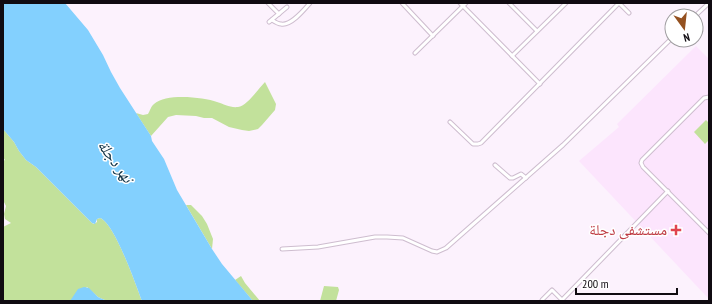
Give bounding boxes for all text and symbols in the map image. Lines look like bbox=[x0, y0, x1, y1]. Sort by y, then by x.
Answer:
north arrow bbox=[664, 8, 704, 48]
text: N bbox=[682, 30, 691, 45]
water label: نهر دجلة bbox=[94, 136, 140, 189]
place label: مستشفى دجلة bbox=[589, 220, 667, 240]
marker: مستشفى دجلة bbox=[670, 224, 682, 236]
scale bar bbox=[576, 270, 677, 296]
text: 200 m bbox=[582, 276, 609, 291]

